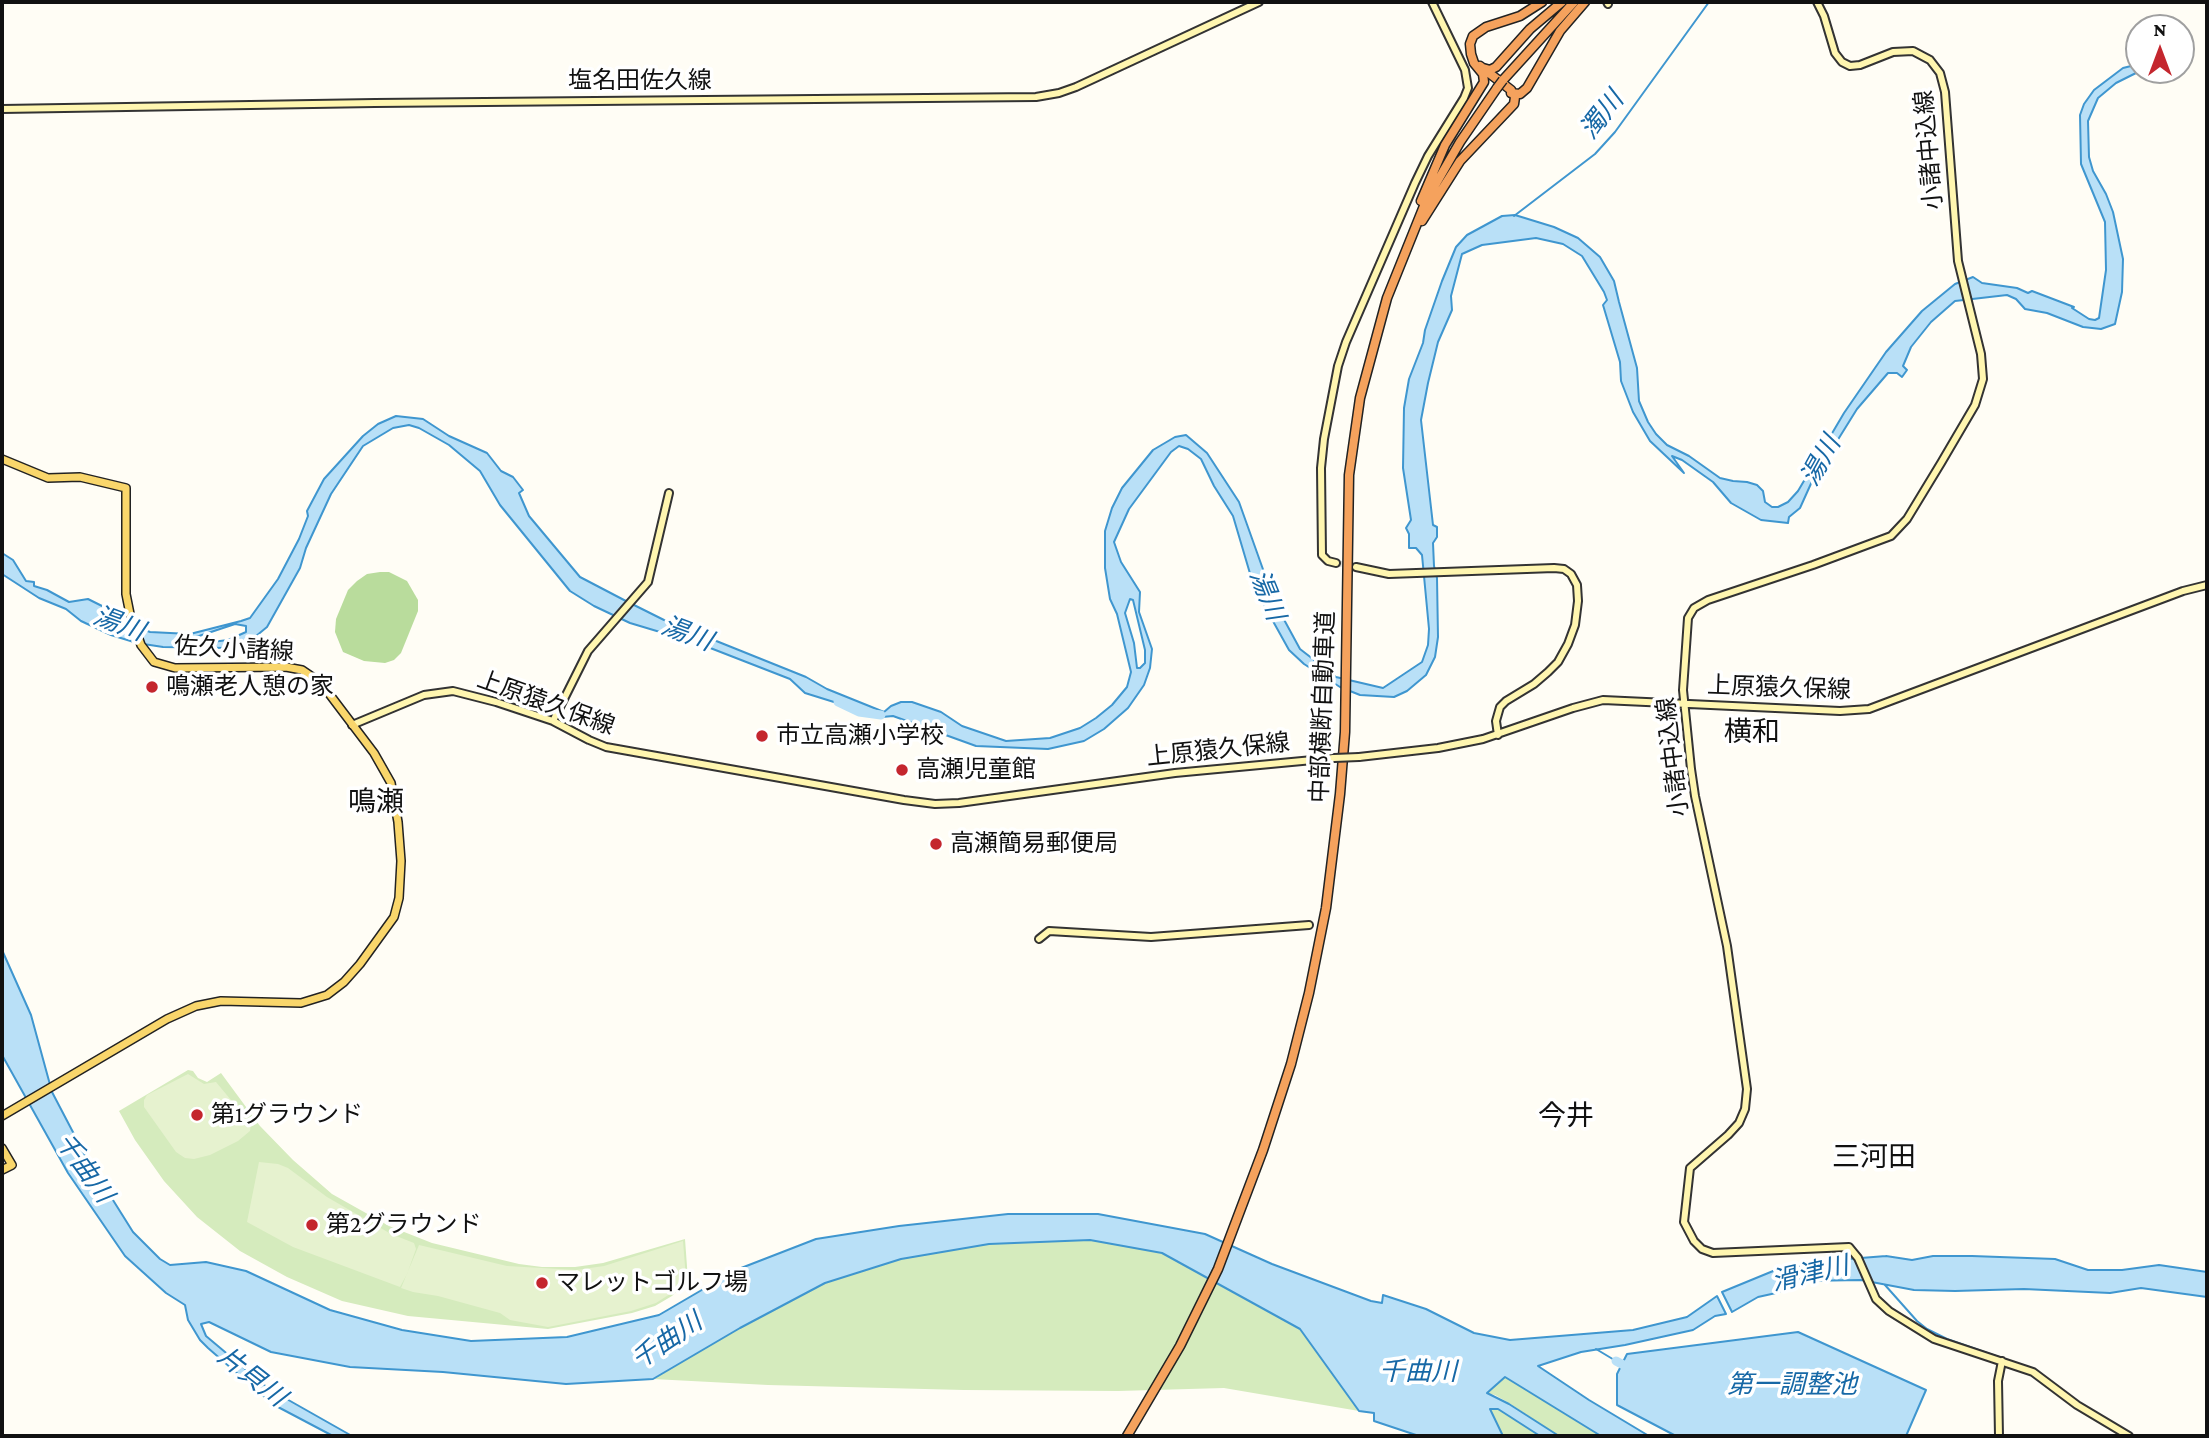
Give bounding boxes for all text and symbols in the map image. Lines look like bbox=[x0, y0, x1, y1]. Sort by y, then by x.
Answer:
north arrow bbox=[2125, 14, 2195, 84]
text: N bbox=[2154, 19, 2166, 40]
street label: 塩名田佐久線 bbox=[568, 67, 712, 95]
water label: 濁川 bbox=[1574, 85, 1630, 145]
street label: 小諸中込線 bbox=[1909, 89, 1949, 211]
water label: 湯川 bbox=[1795, 431, 1847, 491]
water label: 湯川 bbox=[1243, 565, 1291, 625]
water label: 湯川 bbox=[89, 600, 149, 648]
water label: 湯川 bbox=[657, 610, 717, 658]
street label: 中部横断自動車道 bbox=[1305, 611, 1341, 803]
street label: 佐久小諸線 bbox=[173, 631, 295, 667]
street label: 上原猿久保線 bbox=[473, 665, 619, 741]
street label: 上原猿久保線 bbox=[1707, 671, 1851, 705]
place label: 鳴瀬老人憩の家 bbox=[166, 673, 334, 701]
marker: 鳴瀬老人憩の家 bbox=[144, 679, 160, 695]
street label: 小諸中込線 bbox=[1651, 696, 1695, 818]
district label: 横和 bbox=[1724, 715, 1780, 749]
place label: 市立高瀬小学校 bbox=[776, 722, 944, 750]
marker: 市立高瀬小学校 bbox=[754, 728, 770, 744]
street label: 上原猿久保線 bbox=[1145, 728, 1291, 772]
place label: 高瀬児童館 bbox=[916, 756, 1036, 784]
marker: 高瀬児童館 bbox=[894, 762, 910, 778]
district label: 鳴瀬 bbox=[348, 785, 404, 819]
place label: 高瀬簡易郵便局 bbox=[950, 830, 1118, 858]
marker: 高瀬簡易郵便局 bbox=[928, 836, 944, 852]
district label: 今井 bbox=[1538, 1099, 1594, 1133]
place label: 第1グラウンド bbox=[211, 1101, 363, 1129]
marker: 第1グラウンド bbox=[189, 1107, 205, 1123]
water label: 千曲川 bbox=[48, 1127, 120, 1209]
district label: 三河田 bbox=[1832, 1140, 1916, 1174]
place label: 第2グラウンド bbox=[326, 1211, 481, 1239]
marker: 第2グラウンド bbox=[304, 1217, 320, 1233]
water label: 滑津川 bbox=[1768, 1250, 1852, 1298]
place label: マレットゴルフ場 bbox=[556, 1269, 748, 1297]
marker: マレットゴルフ場 bbox=[534, 1275, 550, 1291]
water label: 千曲川 bbox=[626, 1306, 708, 1376]
water label: 片貝川 bbox=[212, 1341, 292, 1413]
water label: 千曲川 bbox=[1379, 1356, 1457, 1388]
water label: 第一調整池 bbox=[1727, 1369, 1857, 1401]

